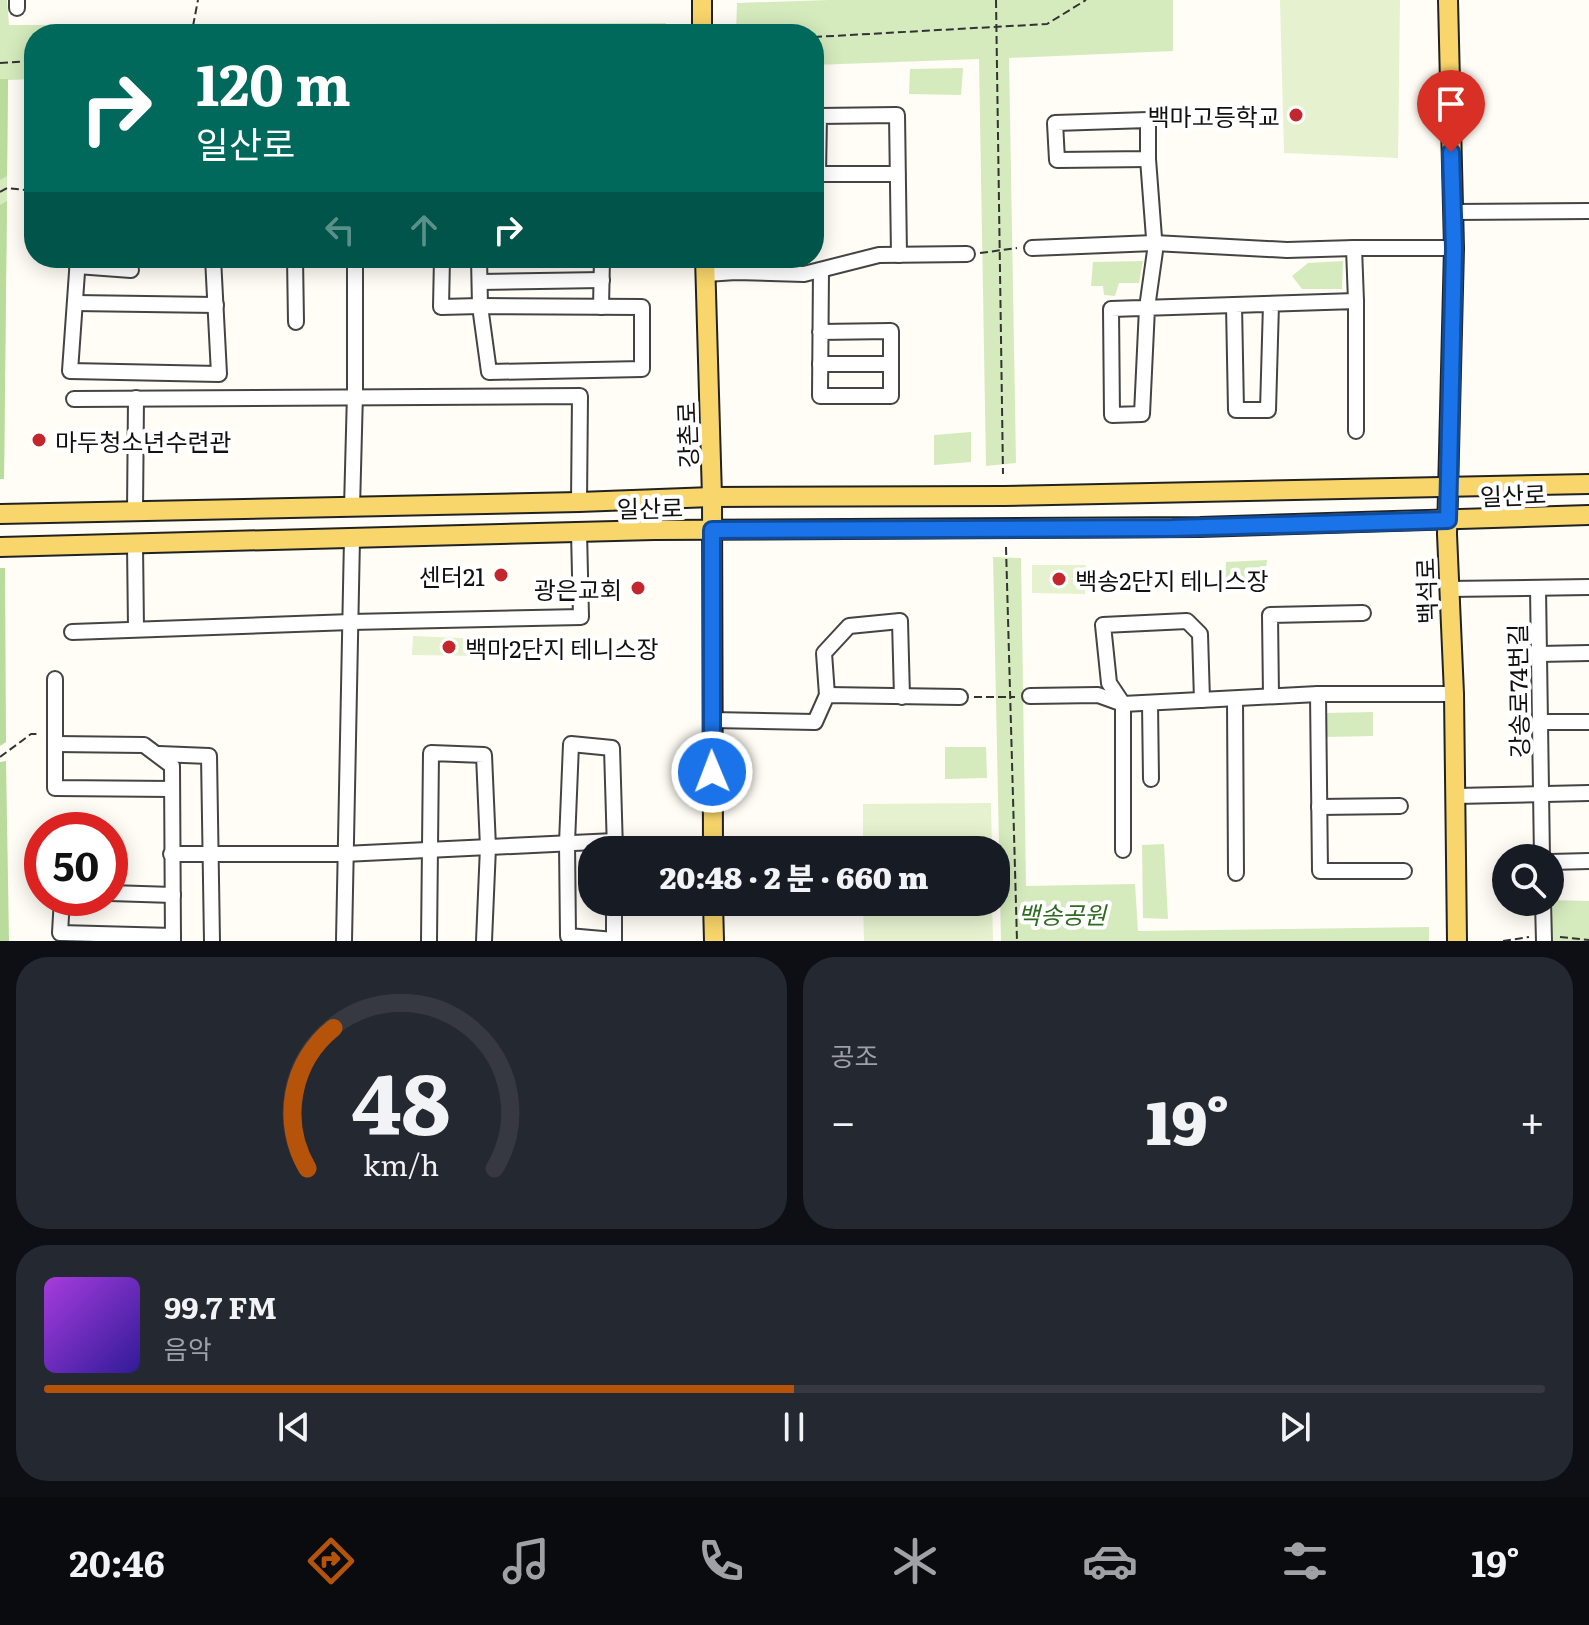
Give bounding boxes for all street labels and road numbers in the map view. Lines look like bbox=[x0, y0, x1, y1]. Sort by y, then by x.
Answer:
street label: 강촌로 bbox=[667, 401, 705, 469]
street label: 일산로 bbox=[1479, 475, 1547, 513]
street label: 일산로 bbox=[617, 489, 683, 525]
street label: 백석로 bbox=[1406, 557, 1444, 625]
street label: 강송로74번길 bbox=[1498, 624, 1536, 758]

